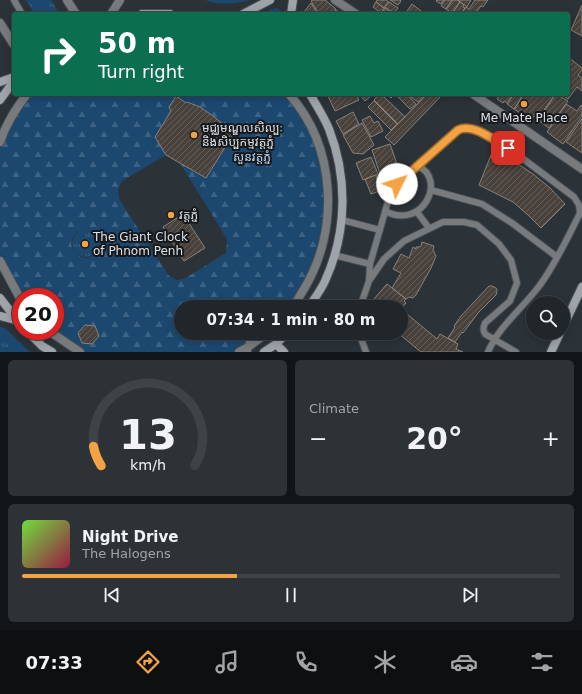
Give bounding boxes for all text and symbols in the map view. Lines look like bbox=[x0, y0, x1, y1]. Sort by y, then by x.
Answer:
text: 50 m bbox=[98, 27, 176, 60]
icon: right bbox=[32, 28, 84, 80]
text: Turn right bbox=[98, 61, 184, 82]
marker: Me Mate Place bbox=[519, 99, 529, 109]
place label: Me Mate Place bbox=[480, 111, 568, 125]
place label: មជ្ឈមណ្ឌលសិល្បៈ និងសិប្បកម្មវត្តភ្នំ bbox=[202, 121, 283, 149]
marker: មជ្ឈមណ្ឌលសិល្បៈ និងសិប្បកម្មវត្តភ្នំ bbox=[189, 130, 199, 140]
pin bbox=[491, 131, 525, 165]
icon: arrive bbox=[497, 137, 519, 159]
park label: សួនវត្ដភ្នំ bbox=[233, 150, 271, 164]
position arrow bbox=[376, 163, 418, 205]
place label: វត្ដភ្នំ bbox=[179, 208, 198, 222]
marker: វត្ដភ្នំ bbox=[166, 210, 176, 220]
place label: The Giant Clock of Phnom Penh bbox=[92, 230, 188, 258]
marker: The Giant Clock of Phnom Penh bbox=[80, 239, 90, 249]
speed limit sign: 20 bbox=[12, 288, 64, 340]
map controls bbox=[526, 296, 570, 340]
button: search bbox=[526, 296, 570, 340]
text: 07:34 · 1 min · 80 m bbox=[207, 311, 375, 329]
text: Climate bbox=[309, 401, 359, 416]
text: 13 bbox=[119, 410, 176, 459]
text: 20° bbox=[406, 421, 463, 456]
text: − bbox=[309, 426, 327, 451]
text: + bbox=[542, 426, 560, 451]
text: km/h bbox=[129, 457, 166, 473]
text: Night Drive bbox=[82, 528, 178, 546]
text: The Halogens bbox=[82, 546, 171, 561]
icon: previous bbox=[101, 584, 123, 606]
icon: pause bbox=[280, 584, 302, 606]
icon: next bbox=[459, 584, 481, 606]
icon: directions bbox=[134, 648, 162, 676]
icon: music bbox=[213, 648, 241, 676]
icon: phone bbox=[292, 648, 320, 676]
icon: climate bbox=[371, 648, 399, 676]
icon: car bbox=[450, 648, 478, 676]
icon: filters bbox=[528, 648, 556, 676]
text: 07:33 bbox=[25, 652, 83, 673]

